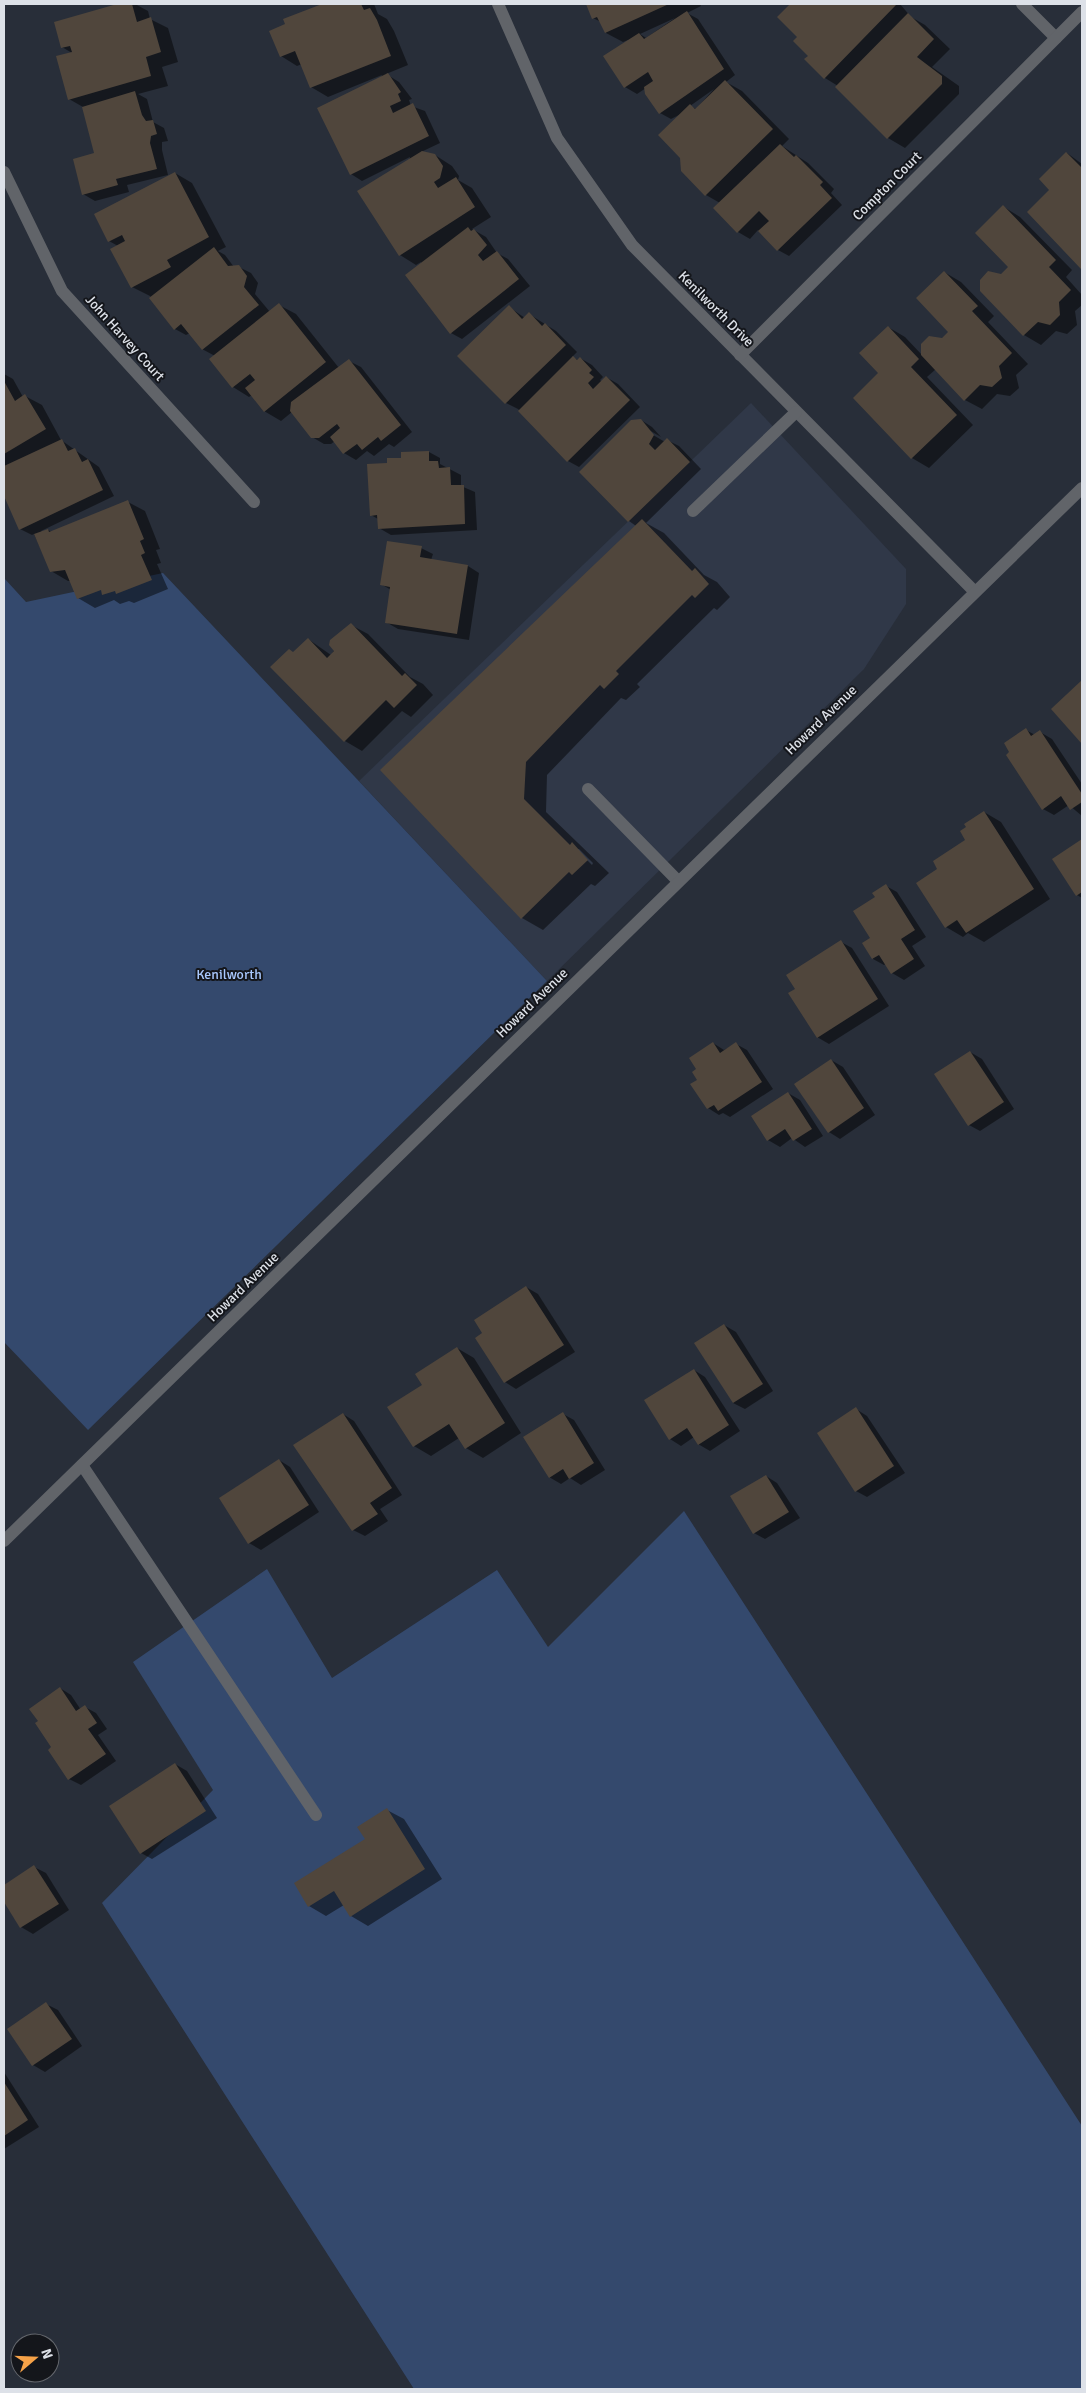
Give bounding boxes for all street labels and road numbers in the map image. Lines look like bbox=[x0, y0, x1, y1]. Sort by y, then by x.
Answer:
street label: Compton Court bbox=[849, 148, 925, 224]
street label: Kenilworth Drive bbox=[675, 268, 757, 350]
street label: John Harvey Court bbox=[82, 291, 168, 385]
street label: Howard Avenue bbox=[782, 682, 860, 758]
street label: Howard Avenue bbox=[493, 965, 571, 1041]
street label: Howard Avenue bbox=[204, 1249, 282, 1325]

